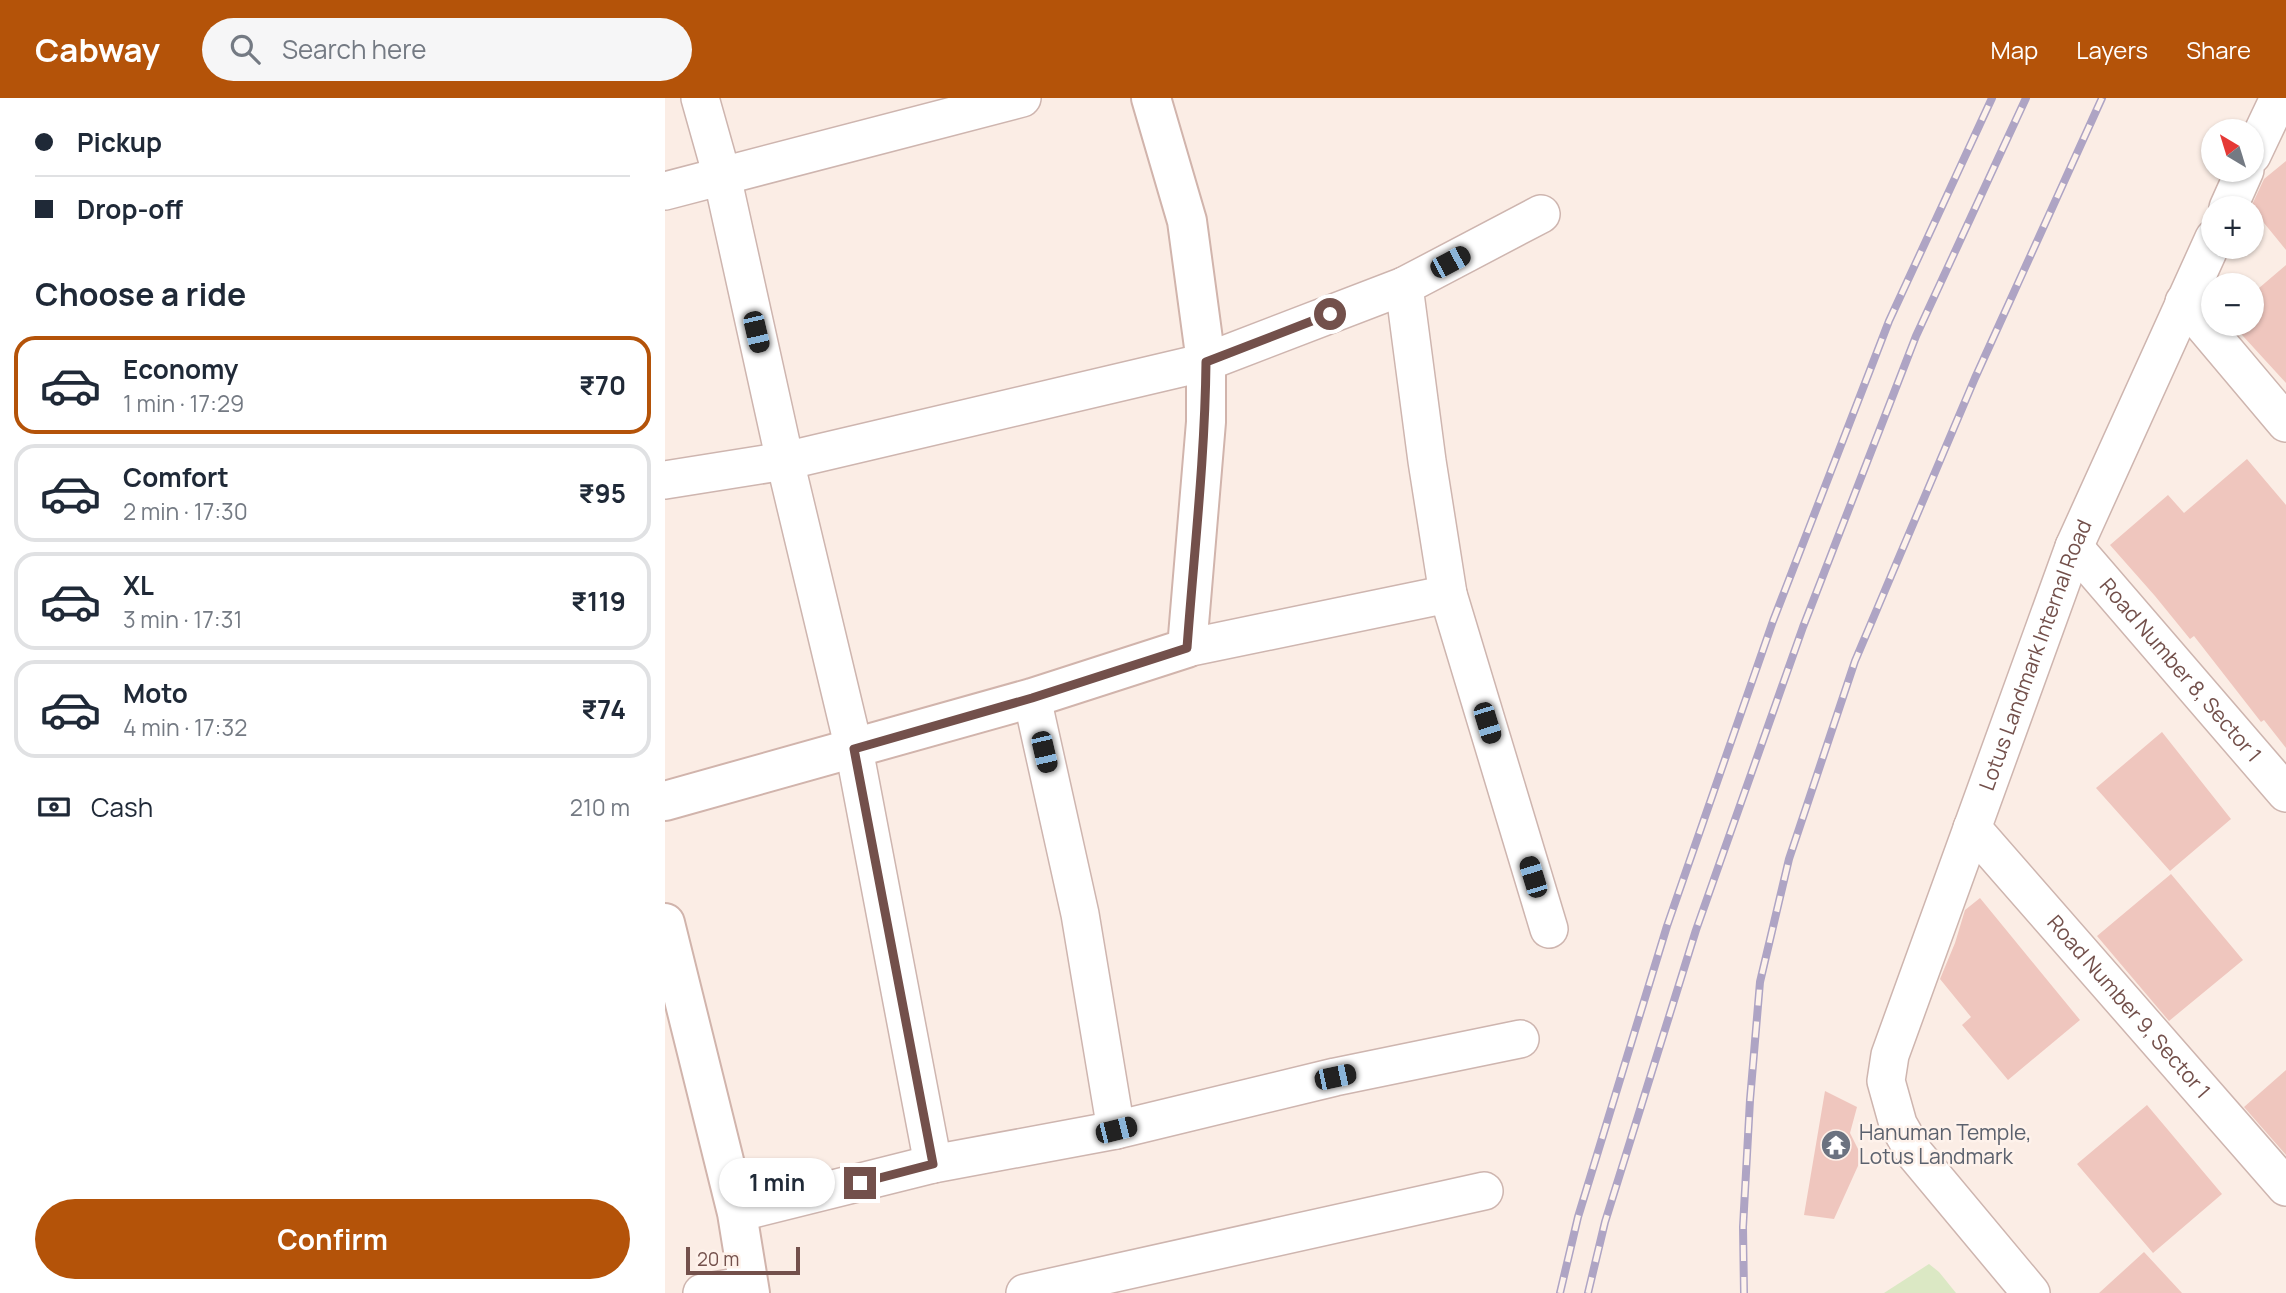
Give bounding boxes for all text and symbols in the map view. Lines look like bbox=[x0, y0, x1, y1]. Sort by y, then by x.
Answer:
search box bbox=[202, 18, 692, 81]
text: Cabway bbox=[35, 27, 160, 72]
icon: search bbox=[226, 30, 264, 68]
text: Search here bbox=[282, 31, 427, 67]
text: Map bbox=[1991, 33, 2038, 66]
text: Layers bbox=[2076, 33, 2148, 66]
text: Share bbox=[2186, 33, 2251, 66]
north arrow bbox=[2201, 119, 2265, 182]
map controls bbox=[2201, 119, 2264, 336]
text: Pickup bbox=[77, 124, 162, 160]
text: Drop-off bbox=[77, 191, 183, 227]
button: + bbox=[2201, 196, 2264, 259]
car bbox=[1427, 243, 1474, 281]
text: Choose a ride bbox=[35, 272, 246, 316]
button: − bbox=[2201, 273, 2264, 336]
route start bbox=[1314, 298, 1346, 330]
car bbox=[742, 309, 771, 355]
text: Economy bbox=[123, 351, 238, 387]
icon: car bbox=[39, 354, 102, 417]
text: ₹70 bbox=[579, 367, 626, 403]
text: 1 min · 17:29 bbox=[123, 387, 244, 419]
text: Comfort bbox=[123, 459, 229, 495]
icon: car bbox=[39, 462, 102, 525]
text: ₹95 bbox=[579, 475, 626, 511]
text: 2 min · 17:30 bbox=[123, 495, 248, 527]
street label: Lotus Landmark Internal Road bbox=[1972, 515, 2098, 794]
text: XL bbox=[123, 567, 154, 603]
icon: car bbox=[39, 570, 102, 633]
street label: Road Number 8, Sector 1 bbox=[2094, 572, 2268, 768]
text: ₹119 bbox=[571, 583, 626, 619]
text: 3 min · 17:31 bbox=[123, 603, 242, 635]
text: Moto bbox=[123, 675, 188, 711]
icon: car bbox=[39, 678, 102, 741]
text: ₹74 bbox=[581, 691, 626, 727]
car bbox=[1471, 700, 1504, 746]
text: 4 min · 17:32 bbox=[123, 711, 247, 743]
car bbox=[1030, 729, 1059, 775]
icon: cash bbox=[35, 788, 73, 826]
text: Cash bbox=[91, 789, 153, 825]
text: 210 m bbox=[570, 791, 630, 823]
car bbox=[1517, 854, 1550, 900]
street label: Road Number 9, Sector 1 bbox=[2042, 909, 2217, 1104]
car bbox=[1313, 1062, 1358, 1092]
car bbox=[1094, 1115, 1139, 1145]
place label: Hanuman Temple, Lotus Landmark bbox=[1859, 1118, 2032, 1170]
temple icon: Hanuman Temple, Lotus Landmark bbox=[1819, 1128, 1853, 1162]
callout: 1 min bbox=[720, 1158, 835, 1208]
text: 1 min bbox=[749, 1166, 805, 1198]
route end bbox=[844, 1167, 876, 1199]
button: Confirm bbox=[35, 1199, 630, 1279]
scale bar bbox=[686, 1244, 800, 1276]
text: 20 m bbox=[697, 1246, 739, 1272]

